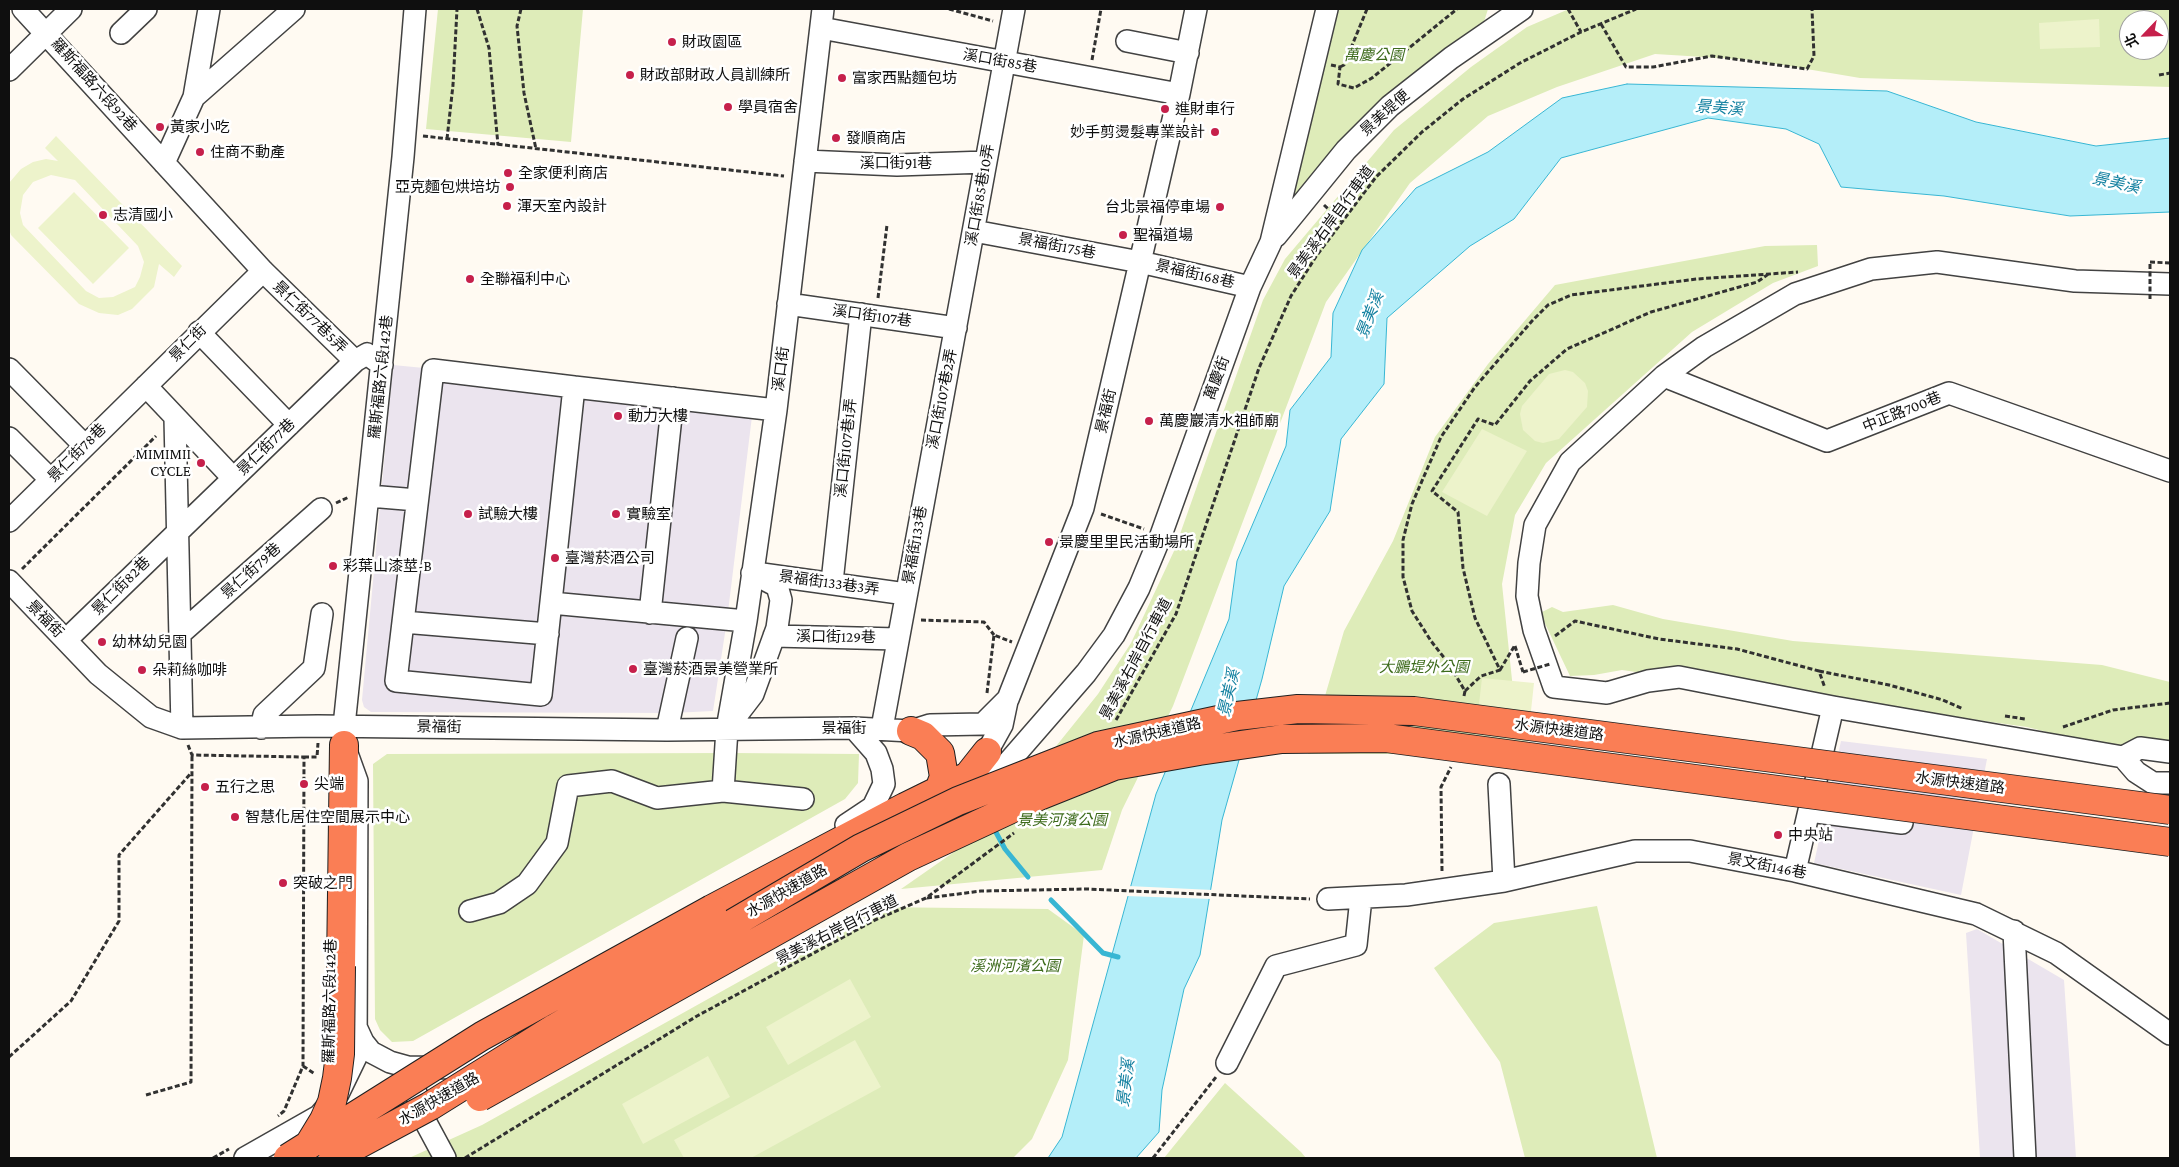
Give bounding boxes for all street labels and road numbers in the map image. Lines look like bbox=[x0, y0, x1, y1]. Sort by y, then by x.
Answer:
street label: 羅斯福路六段92巷 bbox=[47, 35, 141, 135]
street label: 溪口街85巷 bbox=[962, 46, 1038, 76]
street label: 景美堤便 bbox=[1357, 86, 1413, 140]
street label: 溪口街85巷10弄 bbox=[962, 143, 998, 247]
street label: 溪口街91巷 bbox=[860, 154, 932, 172]
street label: 景美溪右岸自行車道 bbox=[1284, 162, 1378, 282]
street label: 景福街175巷 bbox=[1017, 230, 1097, 262]
street label: 景福街168巷 bbox=[1154, 256, 1236, 292]
street label: 景仁街77巷5弄 bbox=[269, 277, 351, 357]
street label: 溪口街107巷 bbox=[831, 302, 913, 330]
street label: 羅斯福路六段142巷 bbox=[366, 314, 396, 440]
street label: 景仁街 bbox=[166, 321, 210, 365]
street label: 溪口街 bbox=[769, 346, 793, 392]
street label: 溪口街107巷2弄 bbox=[923, 347, 961, 451]
street label: 萬慶街 bbox=[1201, 354, 1233, 402]
street label: 景福街 bbox=[1092, 387, 1120, 435]
street label: 中正路700巷 bbox=[1860, 388, 1944, 436]
street label: 溪口街107巷1弄 bbox=[832, 397, 860, 499]
street label: 景仁街77巷 bbox=[233, 415, 299, 479]
street label: 景仁街78巷 bbox=[44, 420, 110, 486]
street label: 景福街133巷 bbox=[899, 504, 931, 586]
street label: 景仁街79巷 bbox=[217, 539, 285, 603]
street label: 景仁街82巷 bbox=[88, 553, 154, 619]
street label: 景福街133巷3弄 bbox=[778, 567, 880, 599]
street label: 景美溪右岸自行車道 bbox=[1096, 595, 1176, 723]
street label: 景福街 bbox=[23, 597, 67, 641]
street label: 溪口街129巷 bbox=[796, 627, 876, 647]
street label: 水源快速道路 bbox=[1111, 714, 1203, 752]
street label: 水源快速道路 bbox=[1513, 716, 1605, 744]
street label: 景福街 bbox=[416, 718, 462, 736]
street label: 景福街 bbox=[822, 719, 866, 737]
street label: 水源快速道路 bbox=[1914, 769, 2006, 797]
street label: 景文街146巷 bbox=[1726, 850, 1808, 882]
street label: 水源快速道路 bbox=[744, 861, 830, 921]
street label: 景美溪右岸自行車道 bbox=[773, 891, 901, 969]
street label: 羅斯福路六段142巷 bbox=[320, 939, 340, 1063]
street label: 水源快速道路 bbox=[396, 1069, 482, 1129]

